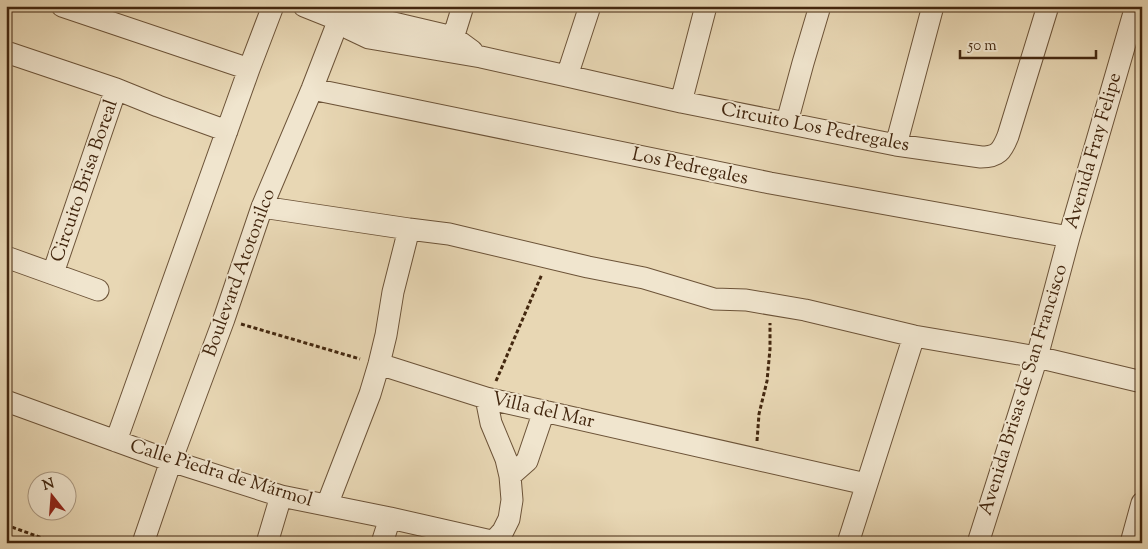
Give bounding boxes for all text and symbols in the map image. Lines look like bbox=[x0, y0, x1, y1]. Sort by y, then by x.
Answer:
scale bar bbox=[960, 28, 1097, 60]
text: 50 m bbox=[967, 36, 997, 57]
street label: Avenida Fray Felipe bbox=[1059, 70, 1129, 232]
street label: Circuito Brisa Boreal bbox=[44, 96, 126, 266]
street label: Circuito Los Pedregales bbox=[719, 96, 911, 160]
street label: Los Pedregales bbox=[629, 142, 751, 192]
street label: Boulevard Atotonilco bbox=[197, 185, 283, 361]
street label: Avenida Brisas de San Francisco bbox=[973, 261, 1075, 519]
street label: Villa del Mar bbox=[489, 386, 597, 436]
street label: Calle Piedra de Mármol bbox=[126, 433, 316, 515]
north arrow bbox=[28, 472, 78, 522]
text: N bbox=[41, 474, 57, 497]

